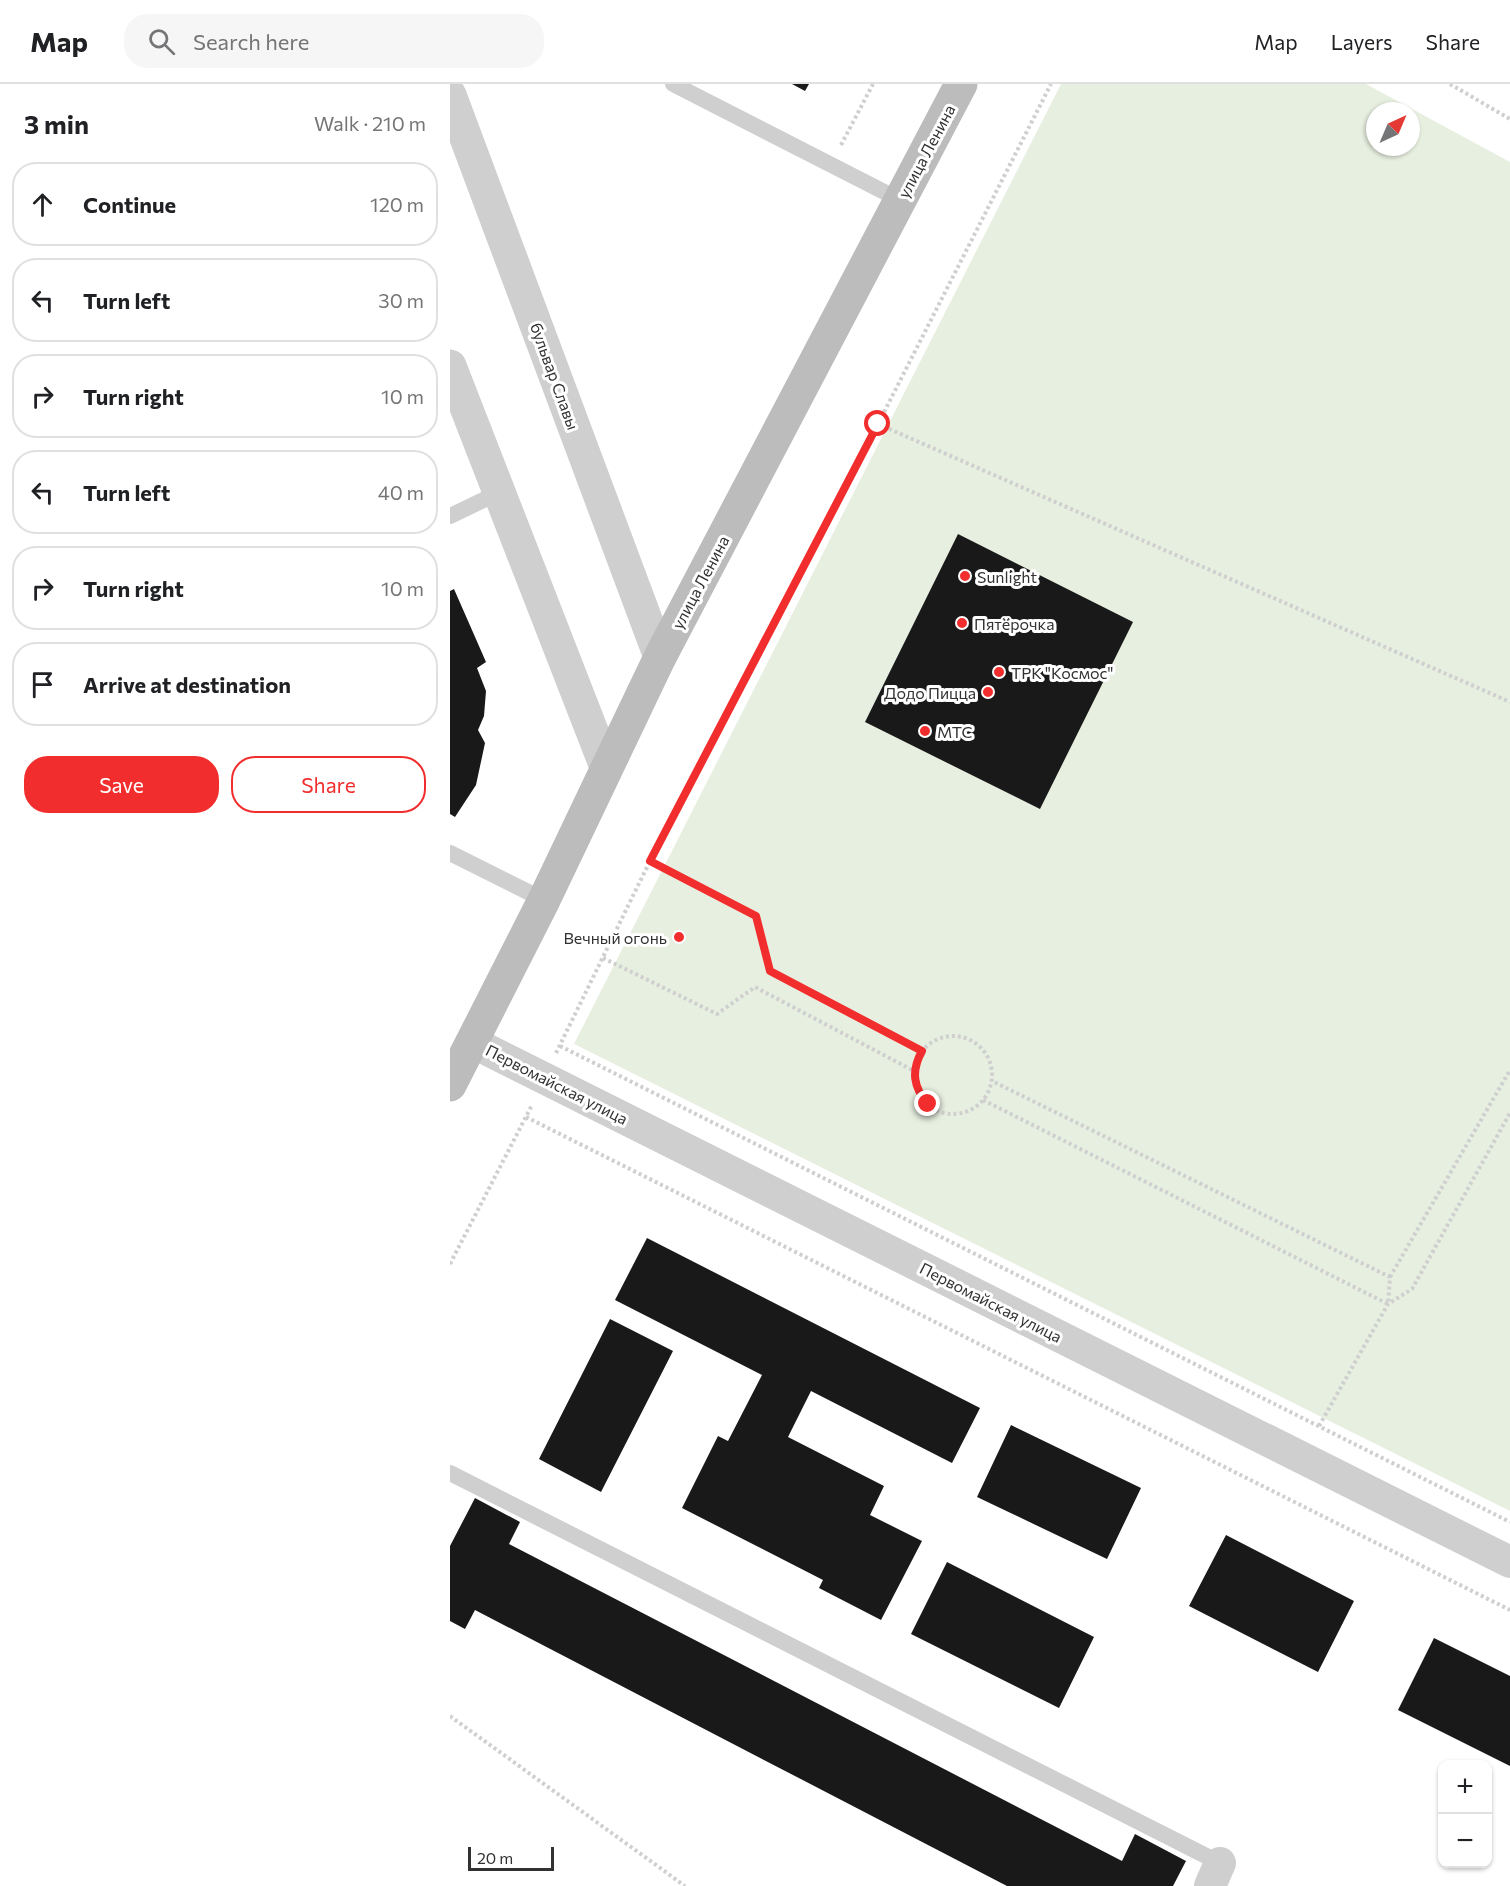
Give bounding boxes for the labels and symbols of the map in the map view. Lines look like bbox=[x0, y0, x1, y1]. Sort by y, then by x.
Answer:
street label: улица Ленина bbox=[893, 101, 959, 201]
north arrow bbox=[1366, 102, 1420, 156]
street label: бульвар Славы bbox=[527, 320, 583, 432]
route start bbox=[864, 410, 890, 436]
street label: улица Ленина bbox=[667, 532, 733, 632]
place label: Sunlight bbox=[977, 567, 1038, 586]
marker: Sunlight bbox=[958, 569, 972, 583]
place label: Пятёрочка bbox=[974, 614, 1054, 633]
marker: Пятёрочка bbox=[955, 616, 969, 630]
place label: ТРК "Космос" bbox=[1011, 663, 1113, 682]
marker: ТРК "Космос" bbox=[992, 665, 1006, 679]
place label: Додо Пицца bbox=[884, 683, 976, 702]
marker: Додо Пицца bbox=[981, 685, 995, 699]
place label: МТС bbox=[937, 722, 972, 741]
marker: МТС bbox=[918, 724, 932, 738]
place label: Вечный огонь bbox=[563, 928, 667, 947]
marker: Вечный огонь bbox=[672, 930, 686, 944]
street label: Первомайская улица bbox=[483, 1040, 631, 1128]
route end bbox=[914, 1090, 940, 1116]
street label: Первомайская улица bbox=[917, 1258, 1065, 1346]
scale bar bbox=[468, 1844, 554, 1872]

